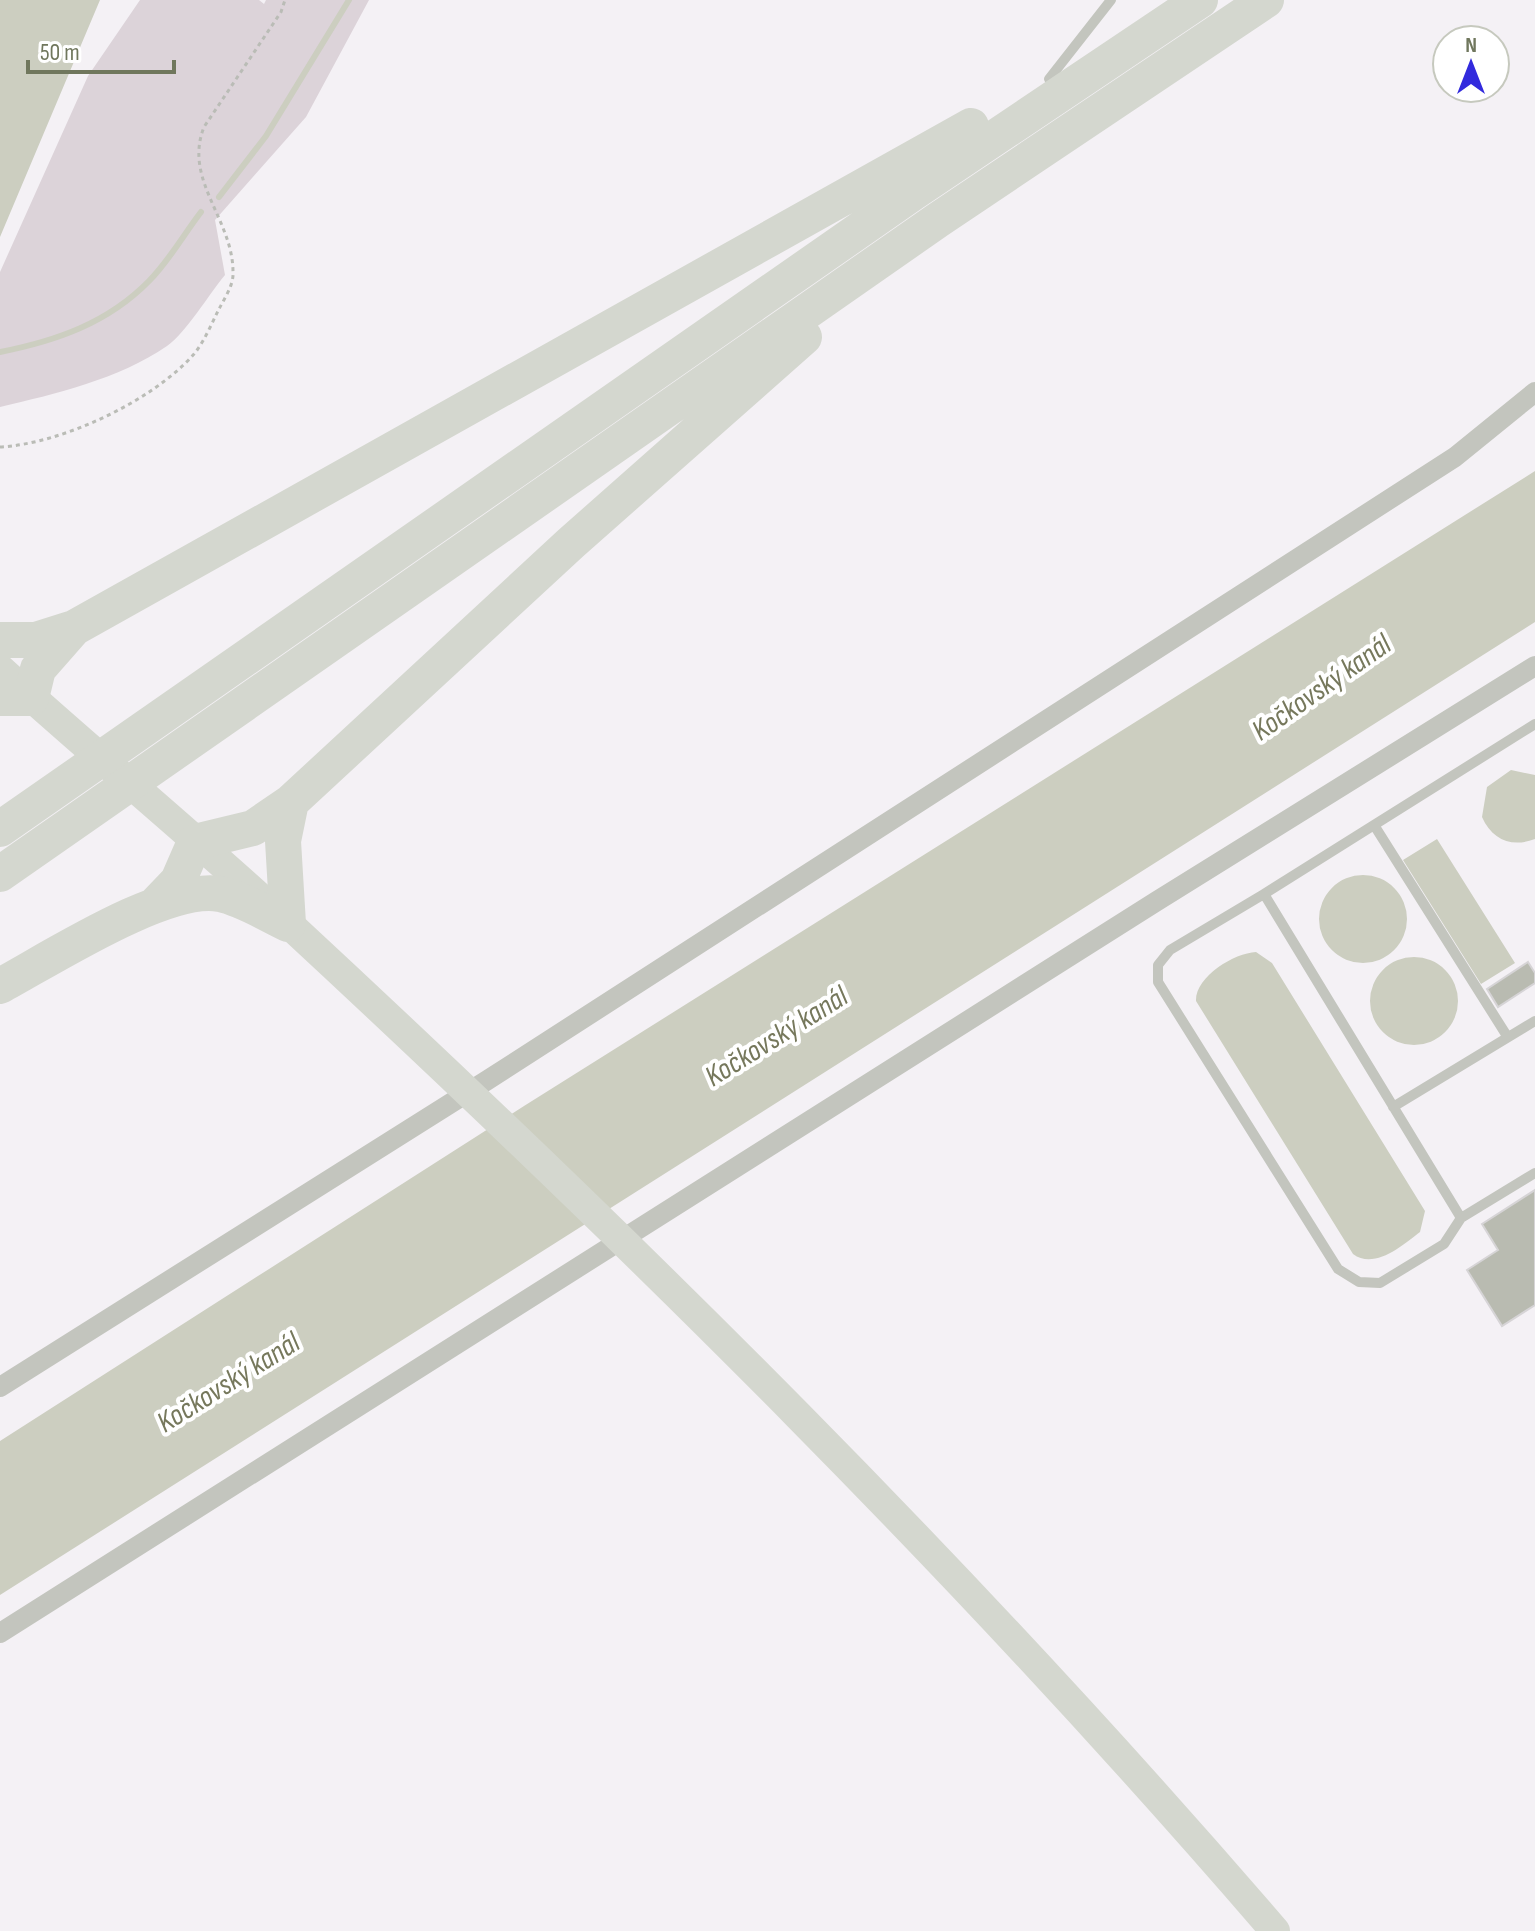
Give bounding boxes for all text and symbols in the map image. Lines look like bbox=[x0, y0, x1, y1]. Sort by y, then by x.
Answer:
scale bar bbox=[28, 24, 174, 74]
north arrow bbox=[1431, 24, 1511, 104]
text: N bbox=[1465, 32, 1477, 59]
text: 50 m bbox=[40, 38, 80, 67]
water label: Kočkovský kanál bbox=[1245, 626, 1399, 749]
water label: Kočkovský kanál bbox=[698, 978, 856, 1095]
water label: Kočkovský kanál bbox=[150, 1324, 308, 1441]

